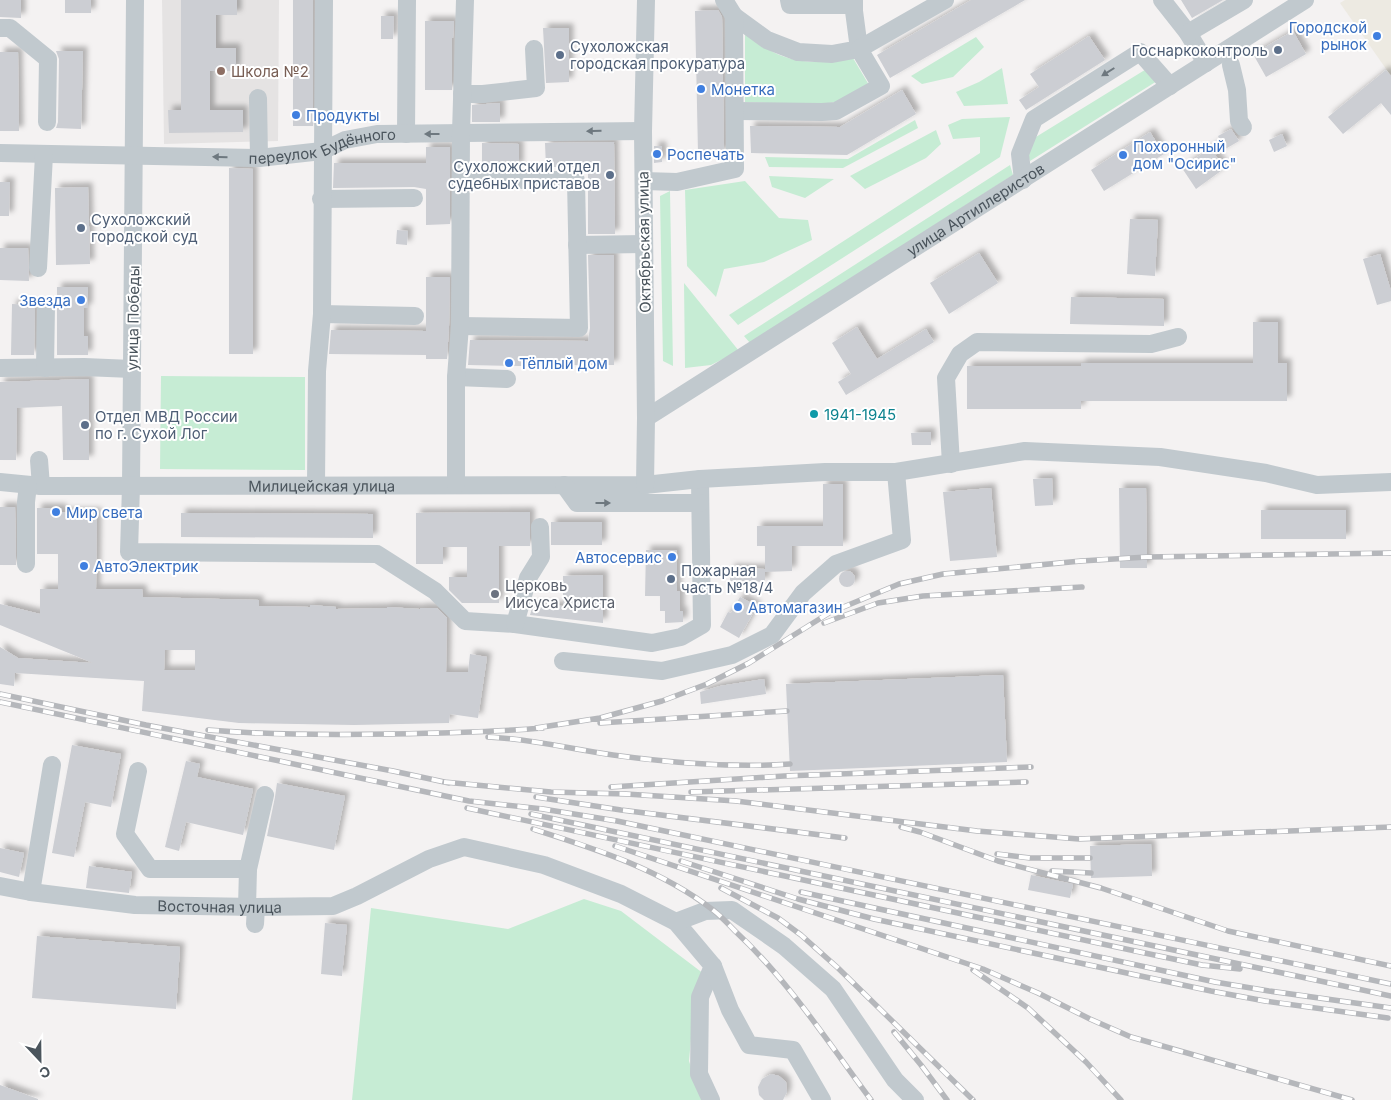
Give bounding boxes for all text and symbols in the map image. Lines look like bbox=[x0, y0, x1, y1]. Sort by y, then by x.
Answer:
place label: Городской рынок bbox=[1289, 18, 1367, 54]
marker: Городской рынок bbox=[1371, 30, 1383, 42]
place label: Сухоложская городская прокуратура bbox=[570, 37, 745, 73]
place label: Госнаркоконтроль bbox=[1132, 41, 1268, 60]
marker: Госнаркоконтроль bbox=[1272, 44, 1284, 56]
marker: Сухоложская городская прокуратура bbox=[554, 49, 566, 61]
place label: Школа №2 bbox=[231, 62, 309, 81]
marker: Школа №2 bbox=[215, 65, 227, 77]
one-way arrow bbox=[1101, 67, 1115, 77]
place label: Монетка bbox=[711, 80, 775, 99]
marker: Монетка bbox=[695, 83, 707, 95]
place label: Продукты bbox=[306, 106, 380, 125]
marker: Продукты bbox=[290, 109, 302, 121]
street label: переулок Будённого bbox=[248, 124, 396, 168]
one-way arrow bbox=[586, 128, 602, 136]
one-way arrow bbox=[424, 130, 440, 138]
place label: Похоронный дом "Осирис" bbox=[1133, 137, 1236, 173]
place label: Роспечать bbox=[667, 145, 744, 164]
marker: Роспечать bbox=[651, 148, 663, 160]
marker: Похоронный дом "Осирис" bbox=[1117, 149, 1129, 161]
one-way arrow bbox=[212, 153, 228, 161]
place label: Сухоложский отдел судебных приставов bbox=[448, 157, 600, 193]
street label: улица Артиллеристов bbox=[903, 158, 1048, 260]
marker: Сухоложский отдел судебных приставов bbox=[604, 169, 616, 181]
street label: Октябрьская улица bbox=[633, 171, 655, 313]
place label: Сухоложский городской суд bbox=[91, 210, 198, 246]
marker: Сухоложский городской суд bbox=[75, 222, 87, 234]
street label: улица Победы bbox=[123, 265, 143, 371]
place label: Звезда bbox=[19, 291, 71, 310]
marker: Звезда bbox=[75, 294, 87, 306]
place label: Тёплый дом bbox=[519, 354, 608, 373]
marker: Тёплый дом bbox=[503, 357, 515, 369]
place label: 1941-1945 bbox=[824, 405, 896, 424]
place label: Отдел МВД России по г. Сухой Лог bbox=[95, 407, 238, 443]
marker: 1941-1945 bbox=[808, 408, 820, 420]
marker: Отдел МВД России по г. Сухой Лог bbox=[79, 419, 91, 431]
street label: Милицейская улица bbox=[248, 476, 395, 495]
one-way arrow bbox=[595, 499, 611, 507]
place label: Мир света bbox=[66, 503, 143, 522]
marker: Мир света bbox=[50, 506, 62, 518]
place label: Автосервис bbox=[575, 548, 662, 567]
marker: Автосервис bbox=[666, 551, 678, 563]
place label: АвтоЭлектрик bbox=[94, 557, 198, 576]
marker: АвтоЭлектрик bbox=[78, 560, 90, 572]
place label: Пожарная часть №18/4 bbox=[681, 561, 773, 597]
marker: Пожарная часть №18/4 bbox=[665, 573, 677, 585]
place label: Церковь Иисуса Христа bbox=[505, 576, 615, 612]
marker: Церковь Иисуса Христа bbox=[489, 588, 501, 600]
place label: Автомагазин bbox=[748, 598, 843, 617]
marker: Автомагазин bbox=[732, 601, 744, 613]
street label: Восточная улица bbox=[157, 896, 282, 917]
north arrow bbox=[15, 1035, 65, 1085]
text: С bbox=[37, 1063, 53, 1082]

